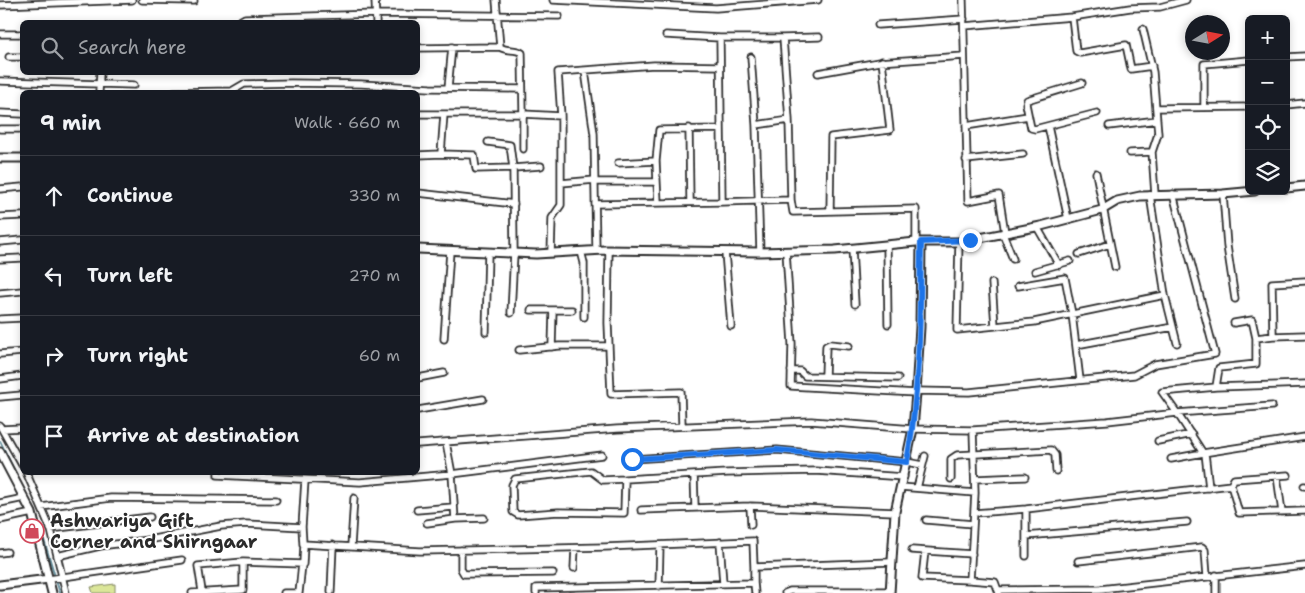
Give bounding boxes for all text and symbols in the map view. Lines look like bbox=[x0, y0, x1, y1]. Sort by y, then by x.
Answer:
north arrow bbox=[1185, 15, 1230, 60]
map controls bbox=[1245, 15, 1290, 195]
button: + bbox=[1245, 15, 1290, 60]
search box bbox=[20, 20, 420, 75]
icon: search bbox=[38, 34, 66, 62]
text: Search here bbox=[78, 35, 187, 60]
button: − bbox=[1245, 60, 1290, 105]
button: locate bbox=[1245, 105, 1290, 150]
text: 9 min bbox=[40, 109, 101, 137]
text: Walk · 660 m bbox=[294, 112, 400, 133]
button: layers bbox=[1245, 150, 1290, 195]
icon: ahead bbox=[40, 182, 68, 210]
text: Continue bbox=[87, 183, 173, 208]
text: 330 m bbox=[348, 185, 400, 206]
route end bbox=[959, 229, 982, 252]
icon: left bbox=[40, 262, 68, 290]
text: Turn left bbox=[87, 263, 173, 288]
text: 270 m bbox=[349, 265, 400, 286]
icon: right bbox=[40, 342, 68, 370]
text: Turn right bbox=[87, 343, 188, 368]
text: 60 m bbox=[359, 345, 400, 366]
icon: arrive bbox=[40, 422, 68, 450]
text: Arrive at destination bbox=[87, 423, 299, 448]
route start bbox=[621, 448, 644, 471]
place label: Ashwariya Gift Corner and Shirngaar bbox=[50, 509, 258, 554]
shop icon: Ashwariya Gift Corner and Shirngaar bbox=[19, 518, 45, 544]

